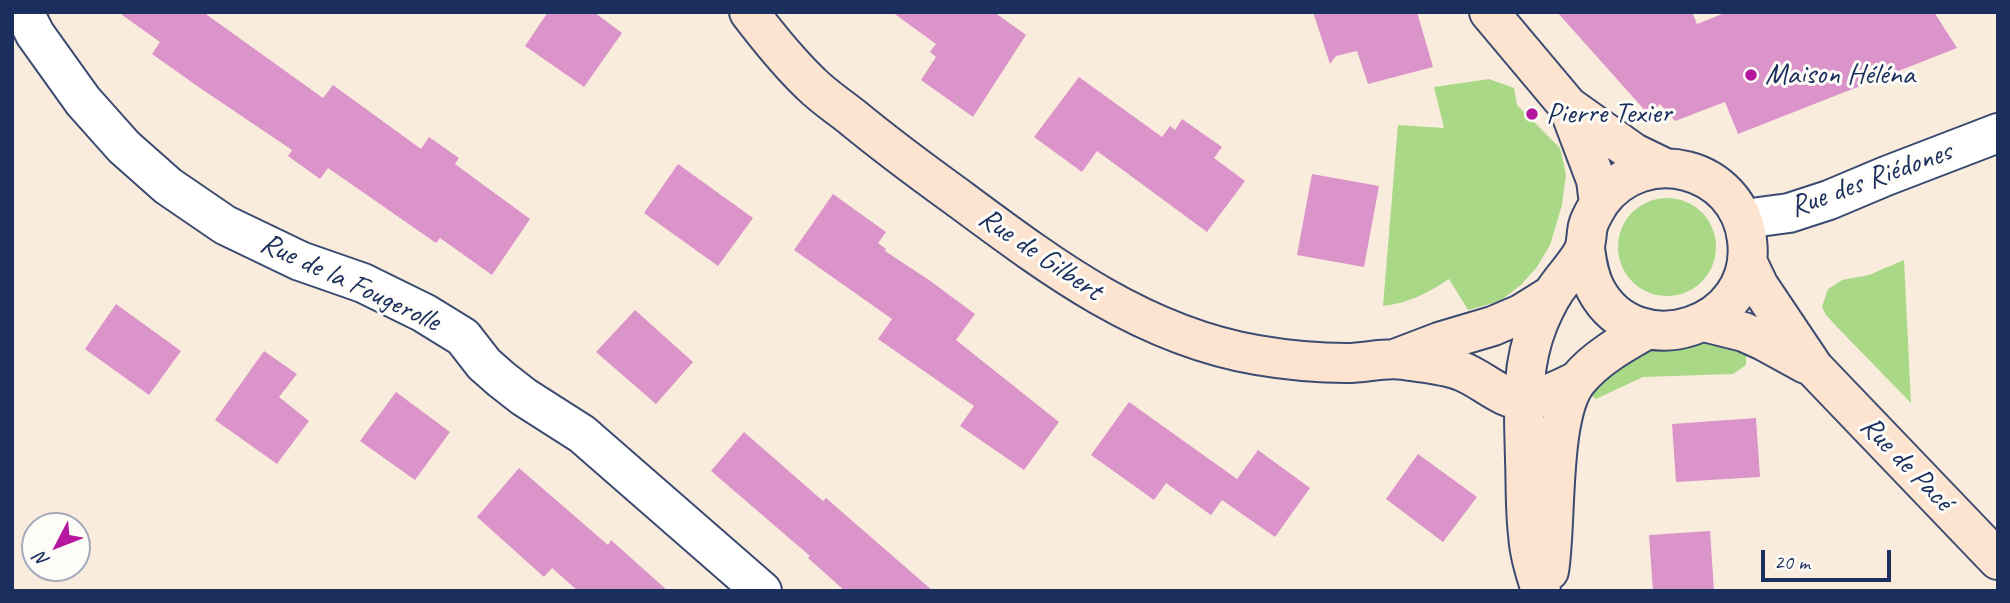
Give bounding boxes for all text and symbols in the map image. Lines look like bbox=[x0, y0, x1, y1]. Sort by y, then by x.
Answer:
place label: Maison Héléna bbox=[1765, 57, 1915, 93]
marker: Maison Héléna bbox=[1743, 67, 1759, 83]
place label: Pierre Texier bbox=[1546, 96, 1671, 132]
marker: Pierre Texier bbox=[1524, 106, 1540, 122]
street label: Rue des Riédones bbox=[1785, 134, 1957, 226]
street label: Rue de Gilbert bbox=[971, 201, 1109, 309]
street label: Rue de la Fougerolle bbox=[255, 226, 445, 340]
street label: Rue de Pacé bbox=[1852, 409, 1960, 519]
north arrow bbox=[21, 512, 91, 582]
scale bar bbox=[1765, 536, 1895, 580]
text: N bbox=[29, 547, 55, 572]
text: 20 m bbox=[1774, 549, 1810, 575]

